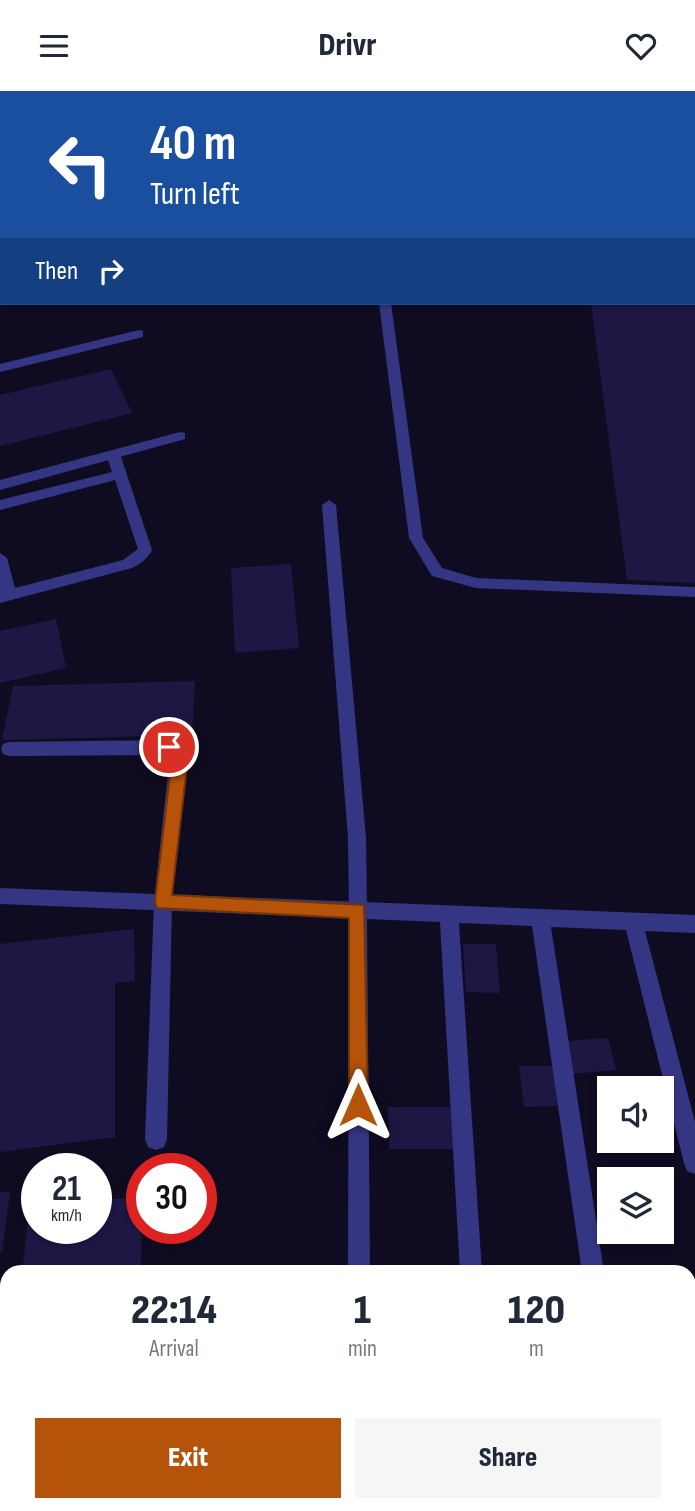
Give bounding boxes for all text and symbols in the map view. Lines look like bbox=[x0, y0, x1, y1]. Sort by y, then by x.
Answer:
text: Drivr bbox=[319, 26, 376, 65]
icon: menu bbox=[35, 27, 73, 65]
icon: heart bbox=[622, 27, 660, 65]
text: 40 m bbox=[150, 115, 236, 174]
icon: left bbox=[35, 119, 126, 210]
text: Turn left bbox=[150, 175, 240, 214]
icon: right bbox=[92, 252, 130, 290]
text: Then bbox=[35, 256, 78, 287]
pin bbox=[139, 717, 199, 777]
icon: arrive bbox=[150, 728, 188, 766]
position arrow bbox=[321, 1068, 395, 1142]
map controls bbox=[597, 1076, 674, 1244]
button: sound bbox=[597, 1076, 674, 1153]
speed limit sign: 30 bbox=[126, 1153, 217, 1244]
button: layers bbox=[597, 1167, 674, 1244]
text: 21 bbox=[52, 1168, 81, 1211]
text: km/h bbox=[51, 1205, 82, 1226]
text: 22:14 bbox=[131, 1285, 217, 1336]
text: 1 bbox=[354, 1285, 371, 1336]
text: 120 bbox=[508, 1285, 565, 1336]
text: Arrival bbox=[149, 1335, 199, 1363]
text: min bbox=[348, 1335, 377, 1363]
text: m bbox=[529, 1335, 544, 1363]
button: Exit bbox=[35, 1418, 341, 1498]
button: Share bbox=[355, 1418, 661, 1498]

